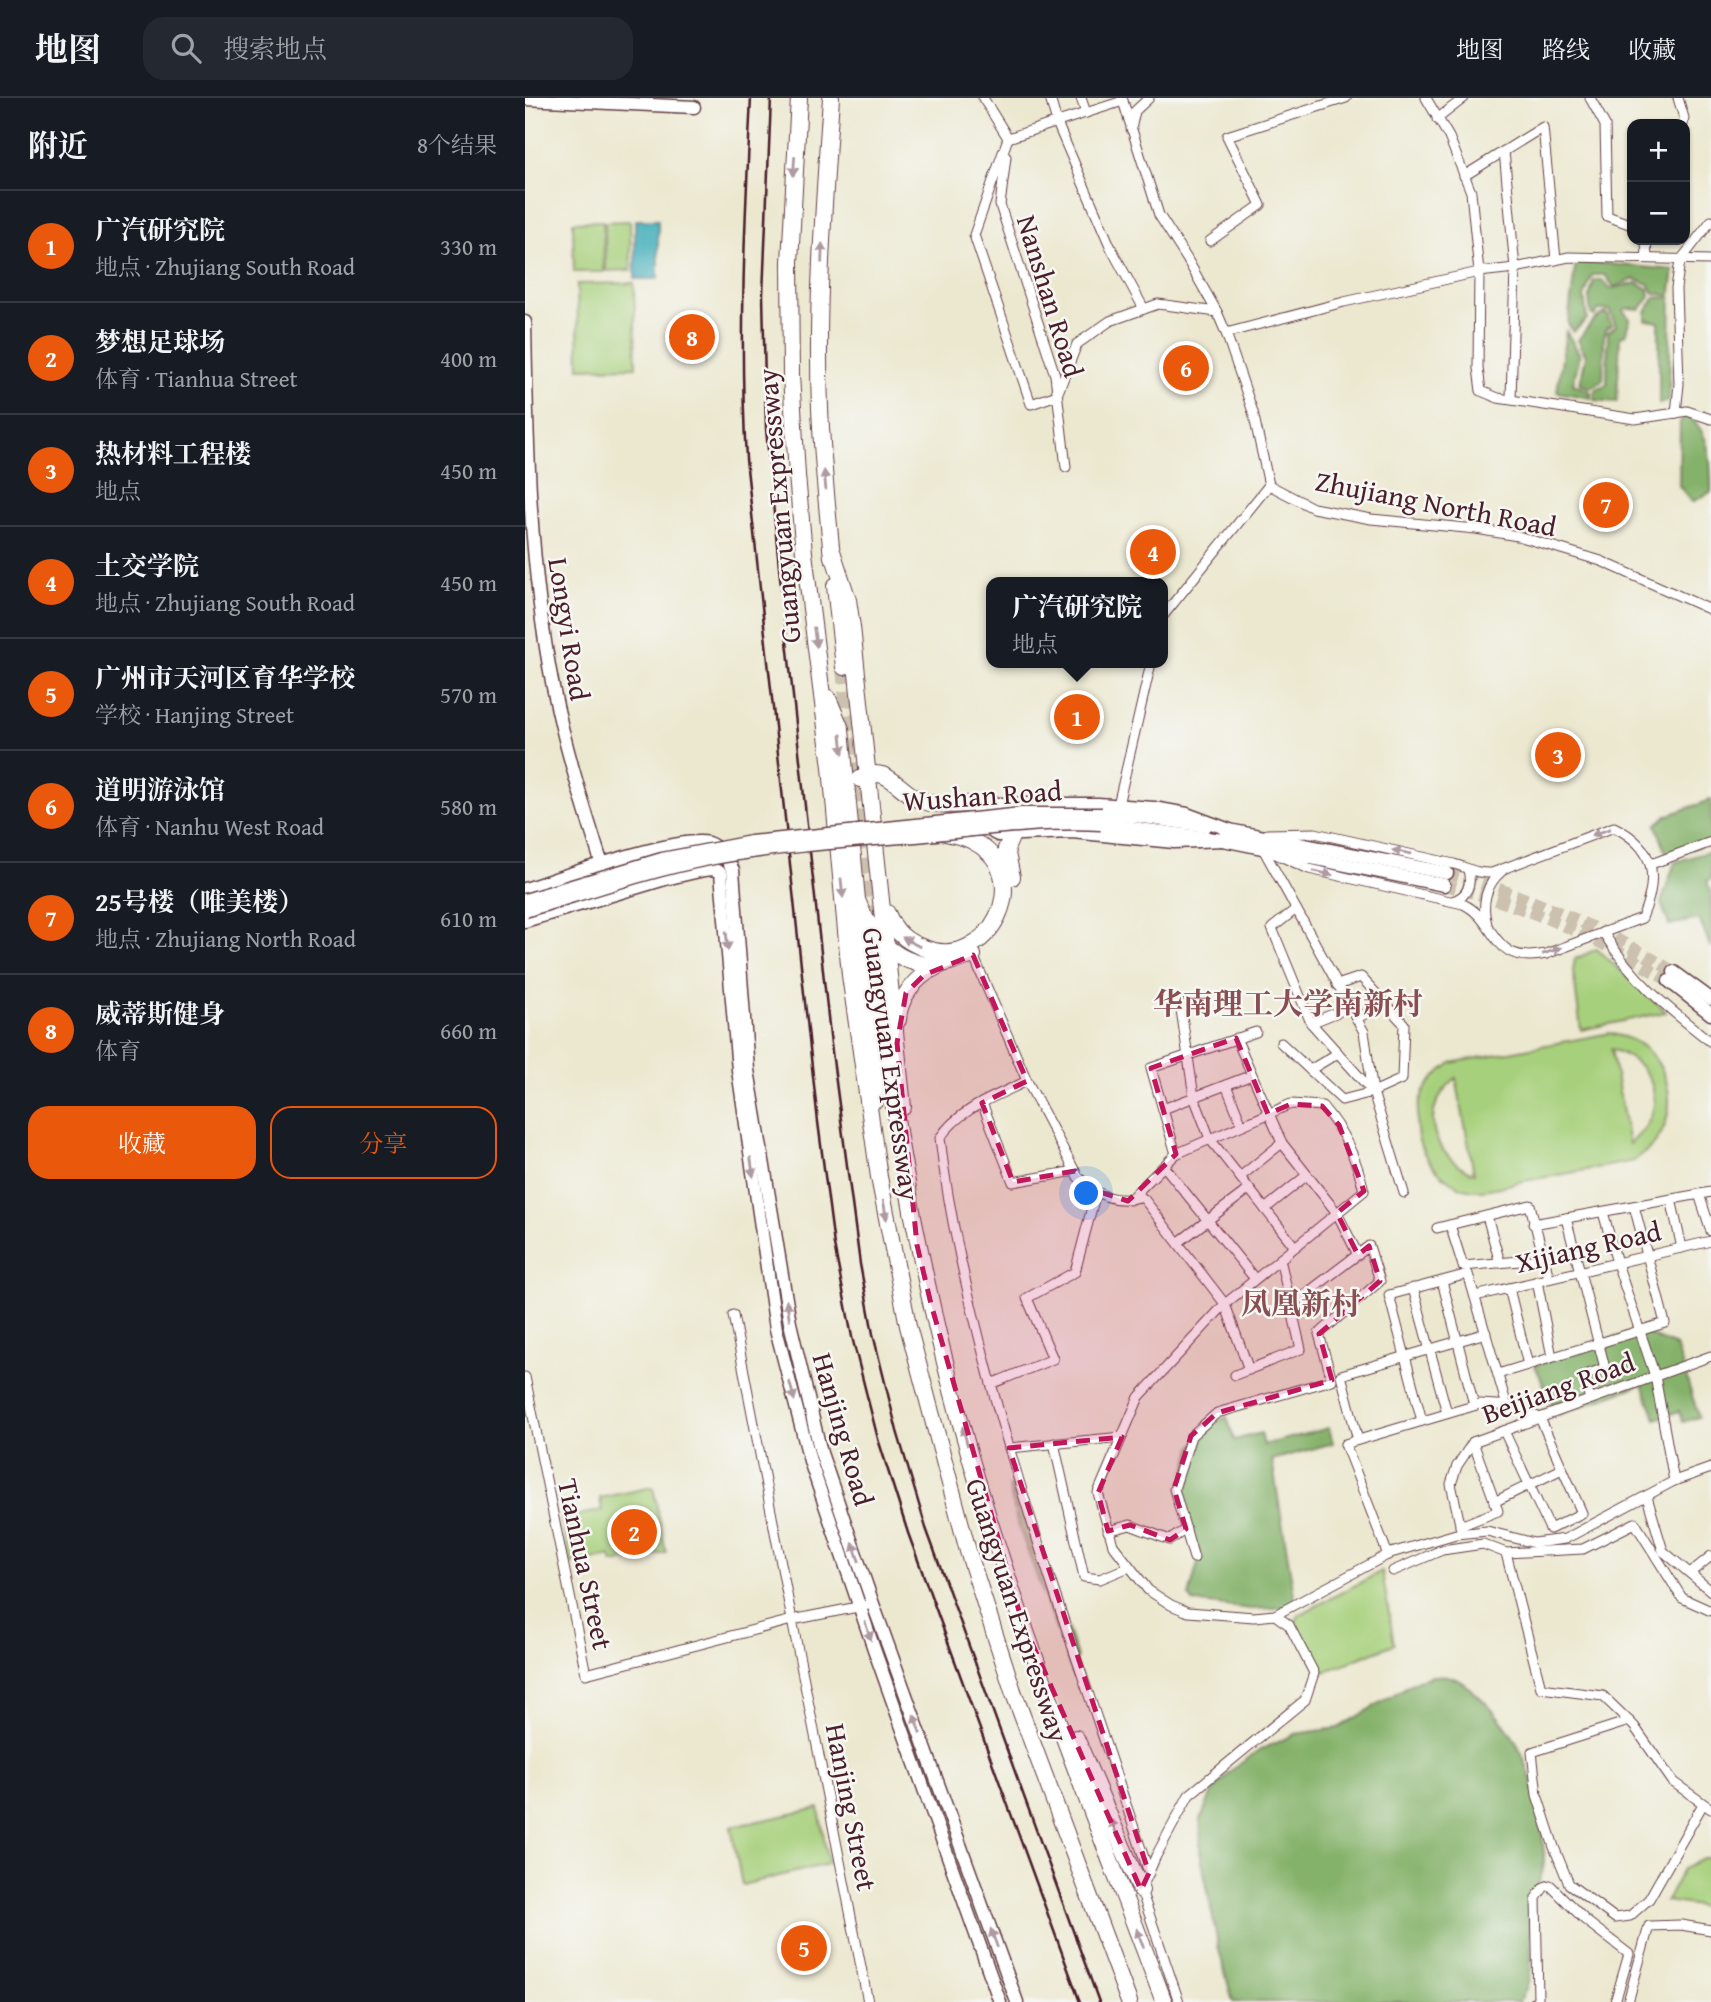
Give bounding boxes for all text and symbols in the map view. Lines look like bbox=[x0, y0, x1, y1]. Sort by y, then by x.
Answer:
search box bbox=[143, 17, 633, 80]
text: 地图 bbox=[35, 25, 101, 73]
icon: search bbox=[167, 29, 205, 67]
text: 搜索地点 bbox=[223, 29, 327, 68]
text: 地图 bbox=[1456, 32, 1504, 67]
text: 路线 bbox=[1542, 32, 1590, 67]
text: 收藏 bbox=[1628, 32, 1676, 67]
map controls bbox=[1627, 119, 1690, 245]
button: + bbox=[1627, 119, 1690, 182]
text: 附近 bbox=[28, 123, 88, 167]
text: 8个结果 bbox=[417, 128, 497, 161]
one-way arrow bbox=[788, 155, 799, 177]
button: − bbox=[1627, 182, 1690, 245]
text: 广汽研究院 bbox=[95, 210, 225, 249]
street label: Nanshan Road bbox=[1007, 210, 1095, 382]
text: 1 bbox=[45, 230, 57, 263]
text: 330 m bbox=[440, 230, 497, 263]
one-way arrow bbox=[817, 242, 828, 264]
text: 地点 · Zhujiang South Road bbox=[95, 250, 355, 283]
pin: 8 bbox=[669, 311, 715, 363]
text: 梦想足球场 bbox=[95, 322, 225, 361]
text: 2 bbox=[45, 342, 57, 375]
text: 400 m bbox=[440, 342, 497, 375]
pin: 6 bbox=[1163, 342, 1209, 394]
text: 体育 · Tianhua Street bbox=[95, 362, 298, 395]
street label: Guangyuan Expressway bbox=[746, 367, 810, 645]
text: 热材料工程楼 bbox=[95, 434, 251, 473]
text: 3 bbox=[45, 454, 57, 487]
text: 450 m bbox=[440, 454, 497, 487]
street label: Zhujiang North Road bbox=[1312, 460, 1560, 546]
one-way arrow bbox=[819, 469, 830, 491]
text: 地点 bbox=[95, 474, 141, 507]
pin: 7 bbox=[1583, 479, 1629, 531]
pin: 4 bbox=[1130, 526, 1176, 578]
text: 土交学院 bbox=[95, 546, 199, 585]
street label: Longyi Road bbox=[538, 555, 602, 703]
text: 4 bbox=[45, 566, 57, 599]
text: 450 m bbox=[440, 566, 497, 599]
popup bbox=[986, 577, 1168, 668]
text: 地点 · Zhujiang South Road bbox=[95, 586, 355, 619]
text: 广汽研究院 bbox=[1012, 587, 1142, 626]
one-way arrow bbox=[809, 626, 820, 648]
text: 地点 bbox=[1012, 627, 1058, 660]
text: 广州市天河区育华学校 bbox=[95, 658, 355, 697]
text: 5 bbox=[45, 678, 57, 711]
text: 570 m bbox=[440, 678, 497, 711]
pin: 1 bbox=[1054, 691, 1100, 743]
text: 学校 · Hanjing Street bbox=[95, 698, 294, 731]
pin: 3 bbox=[1535, 729, 1581, 781]
one-way arrow bbox=[837, 733, 848, 755]
street label: Wushan Road bbox=[901, 769, 1063, 821]
text: 道明游泳馆 bbox=[95, 770, 225, 809]
text: 6 bbox=[45, 790, 57, 823]
text: 580 m bbox=[440, 790, 497, 823]
text: 体育 · Nanhu West Road bbox=[95, 810, 324, 843]
one-way arrow bbox=[1590, 827, 1611, 838]
one-way arrow bbox=[1391, 847, 1413, 858]
one-way arrow bbox=[1312, 867, 1334, 878]
one-way arrow bbox=[837, 877, 848, 899]
text: 25号楼（唯美楼） bbox=[95, 882, 304, 921]
text: 7 bbox=[45, 902, 57, 935]
text: 610 m bbox=[440, 902, 497, 935]
text: 地点 · Zhujiang North Road bbox=[95, 922, 356, 955]
street label: Guangyuan Expressway bbox=[853, 925, 931, 1203]
one-way arrow bbox=[722, 930, 733, 952]
one-way arrow bbox=[901, 936, 921, 948]
one-way arrow bbox=[1541, 945, 1562, 956]
district label: 华南理工大学南新村 bbox=[1153, 981, 1423, 1025]
text: 威蒂斯健身 bbox=[95, 994, 225, 1033]
text: 8 bbox=[45, 1014, 57, 1047]
text: 660 m bbox=[440, 1014, 497, 1047]
text: 体育 bbox=[95, 1034, 141, 1067]
button: 收藏 bbox=[28, 1106, 256, 1179]
button: 分享 bbox=[270, 1106, 497, 1179]
one-way arrow bbox=[747, 1156, 758, 1178]
your location bbox=[1069, 1176, 1103, 1210]
one-way arrow bbox=[880, 1199, 891, 1221]
street label: Xijiang Road bbox=[1511, 1209, 1665, 1283]
district label: 凤凰新村 bbox=[1241, 1281, 1361, 1325]
one-way arrow bbox=[782, 1299, 793, 1321]
street label: Beijiang Road bbox=[1476, 1340, 1640, 1434]
street label: Hanjing Road bbox=[803, 1348, 885, 1510]
one-way arrow bbox=[787, 1380, 798, 1402]
one-way arrow bbox=[959, 1425, 970, 1447]
street label: Guangyuan Expressway bbox=[956, 1473, 1080, 1747]
street label: Tianhua Street bbox=[548, 1475, 624, 1653]
pin: 2 bbox=[611, 1506, 657, 1558]
one-way arrow bbox=[850, 1542, 861, 1563]
one-way arrow bbox=[863, 1620, 874, 1641]
one-way arrow bbox=[911, 1713, 922, 1734]
street label: Hanjing Street bbox=[816, 1720, 888, 1894]
one-way arrow bbox=[1108, 1817, 1119, 1838]
pin: 5 bbox=[781, 1922, 827, 1974]
one-way arrow bbox=[988, 1927, 999, 1948]
one-way arrow bbox=[1134, 1928, 1145, 1949]

